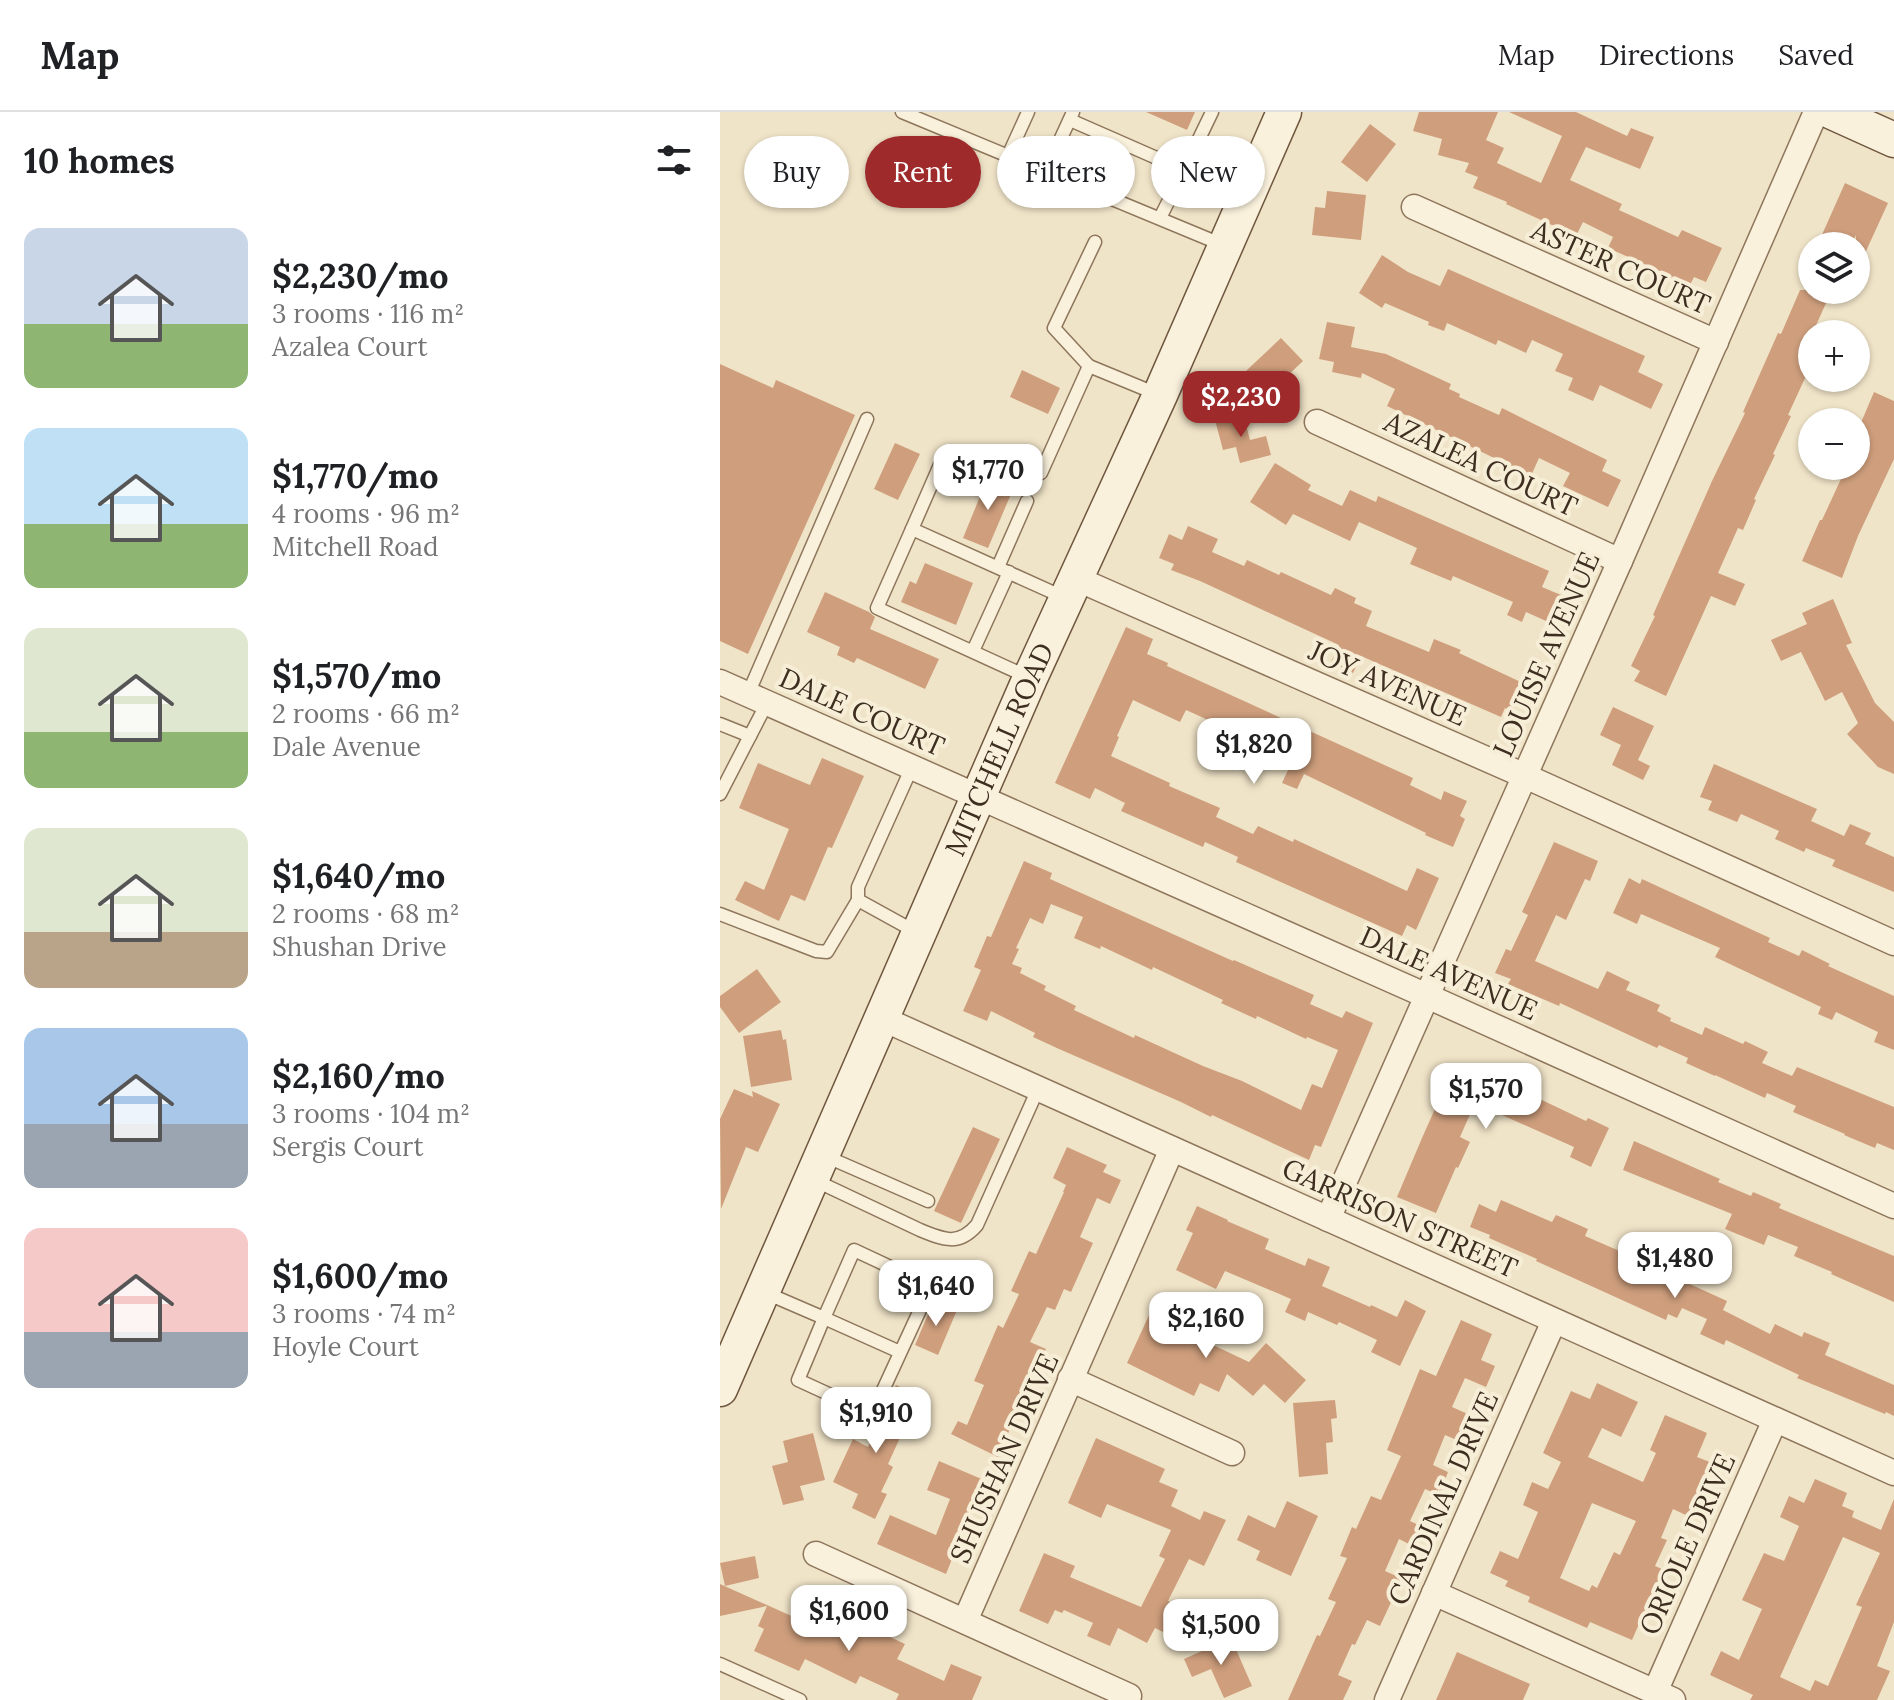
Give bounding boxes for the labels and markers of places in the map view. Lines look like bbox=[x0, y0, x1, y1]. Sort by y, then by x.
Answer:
pin: $2,230 bbox=[1176, 371, 1306, 439]
pin: $1,770 bbox=[923, 444, 1053, 512]
pin: $1,820 bbox=[1189, 718, 1319, 786]
pin: $1,570 bbox=[1421, 1063, 1551, 1131]
pin: $1,480 bbox=[1610, 1232, 1740, 1300]
pin: $1,640 bbox=[871, 1260, 1001, 1328]
pin: $2,160 bbox=[1141, 1292, 1271, 1360]
pin: $1,910 bbox=[811, 1387, 941, 1455]
pin: $1,600 bbox=[784, 1585, 914, 1653]
pin: $1,500 bbox=[1156, 1599, 1286, 1667]

